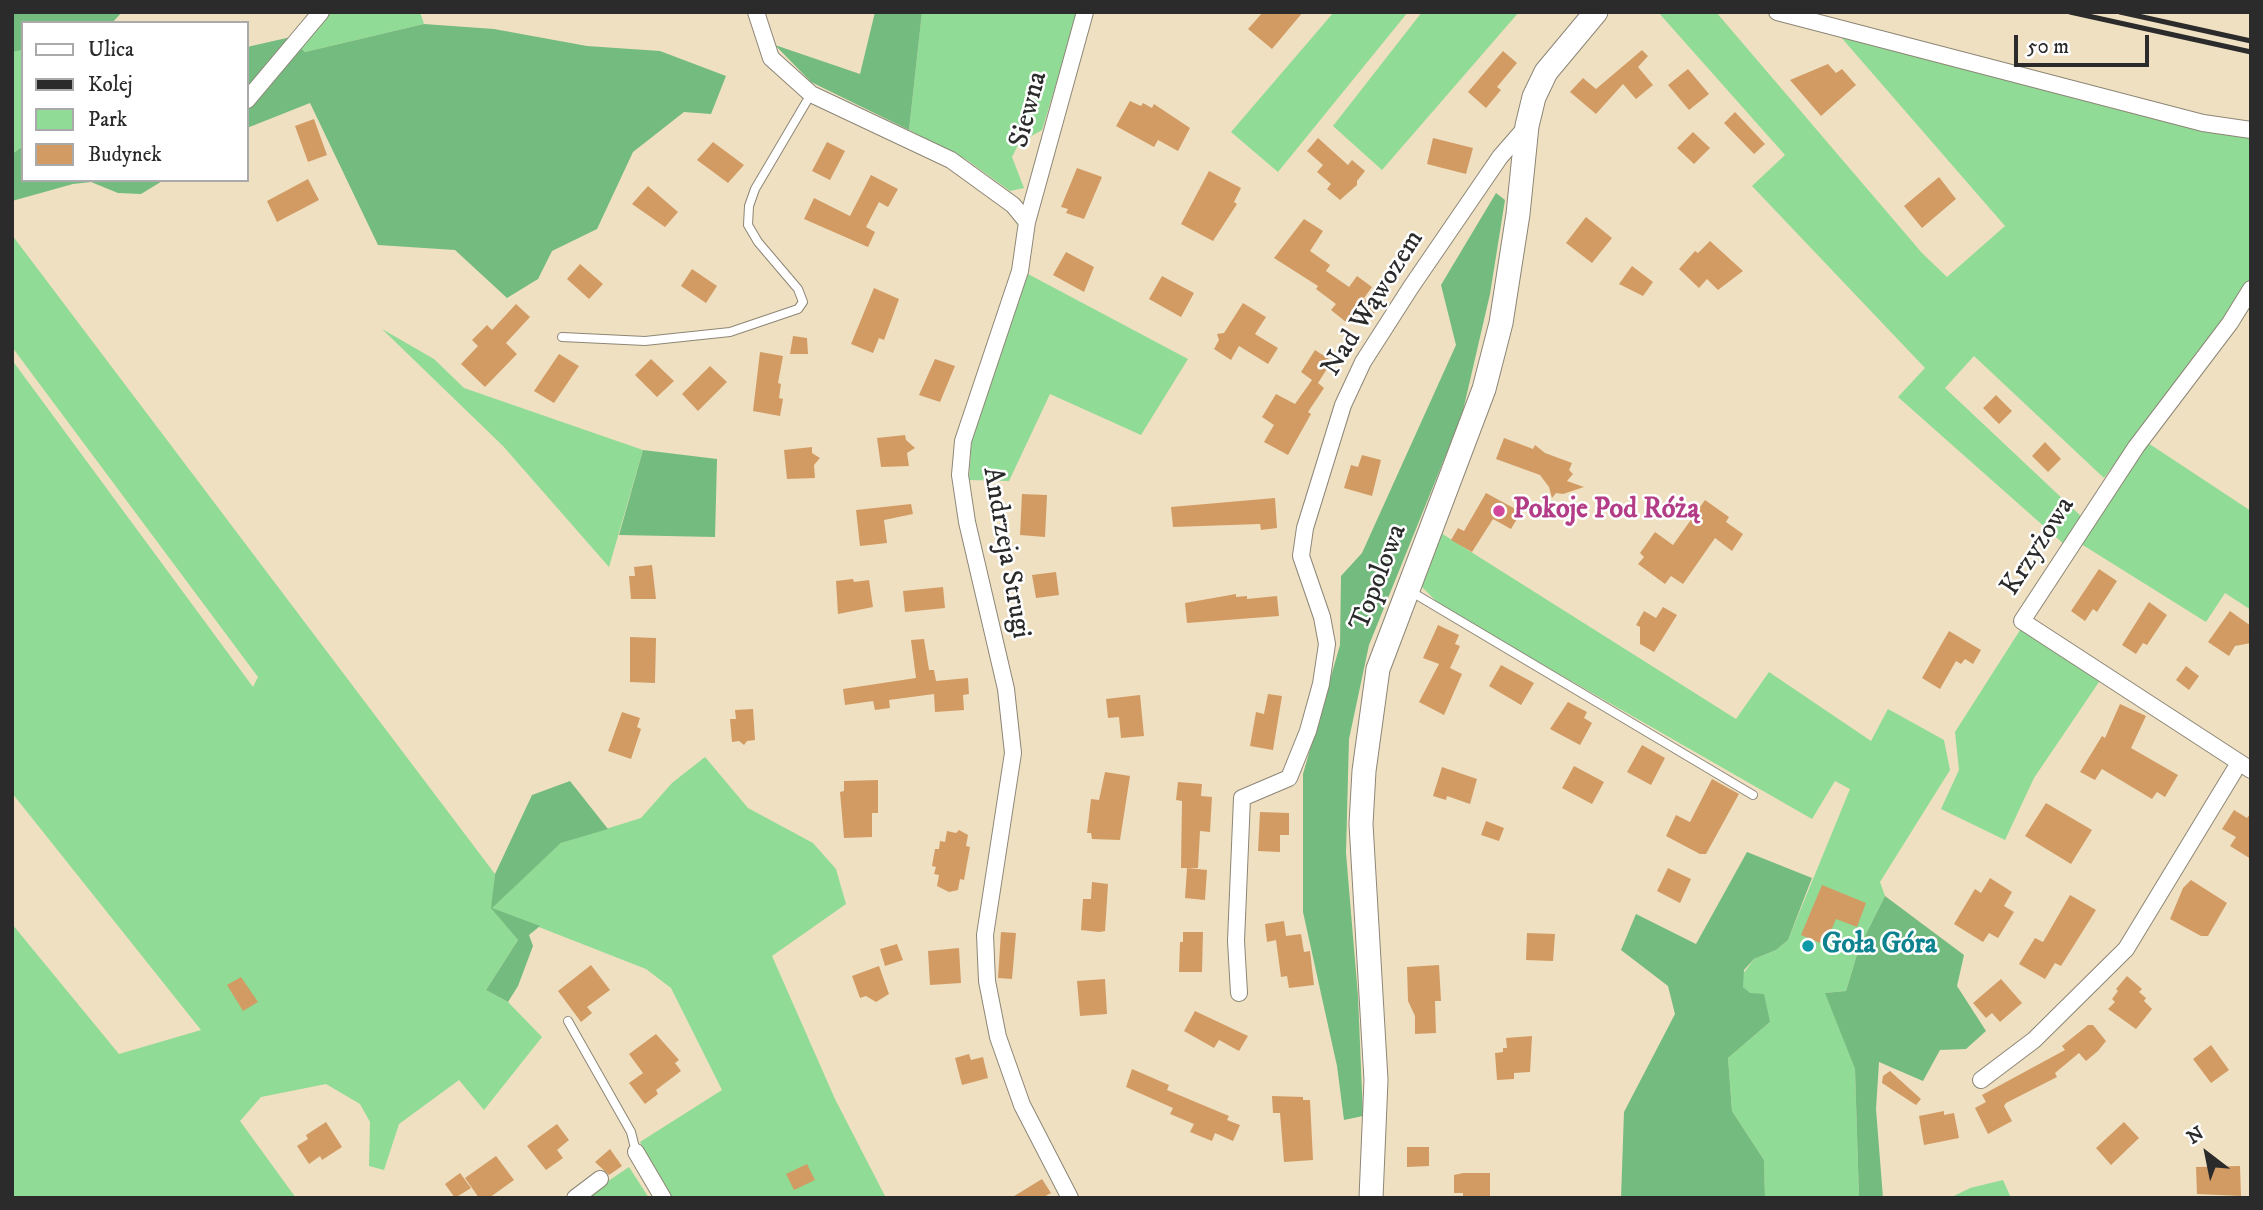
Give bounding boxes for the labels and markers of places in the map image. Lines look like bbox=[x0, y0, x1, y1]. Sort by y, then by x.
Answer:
place label: Pokoje Pod Różą bbox=[1513, 494, 1699, 528]
marker: Pokoje Pod Różą bbox=[1491, 503, 1507, 519]
place label: Goła Góra bbox=[1822, 929, 1937, 963]
marker: Goła Góra bbox=[1800, 938, 1816, 954]

